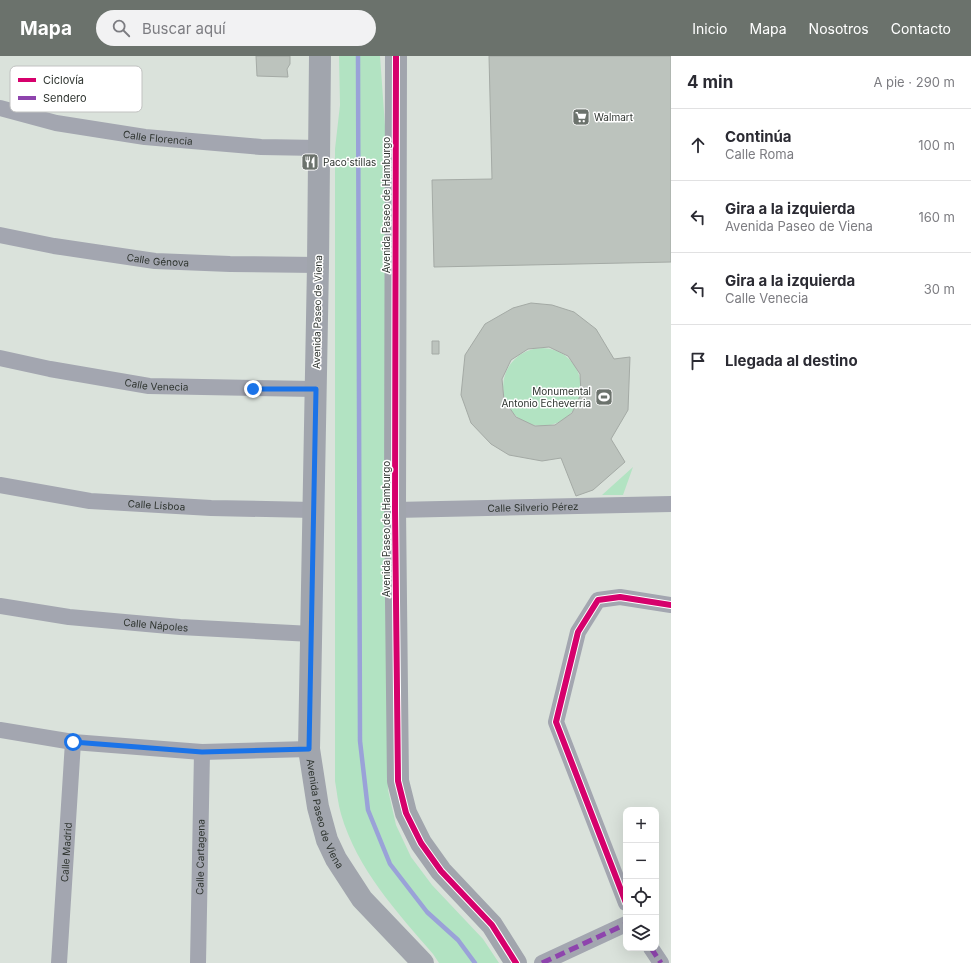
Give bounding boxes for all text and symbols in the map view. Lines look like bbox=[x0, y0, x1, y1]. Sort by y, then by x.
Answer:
search box bbox=[96, 10, 376, 46]
text: Mapa bbox=[20, 17, 72, 40]
icon: search bbox=[110, 17, 132, 39]
text: Buscar aquí bbox=[142, 19, 226, 38]
text: Inicio bbox=[692, 20, 728, 37]
text: Mapa bbox=[750, 20, 787, 37]
text: Nosotros bbox=[809, 20, 869, 37]
text: Contacto bbox=[891, 20, 951, 37]
legend bbox=[10, 66, 142, 112]
text: 4 min bbox=[687, 72, 733, 92]
text: Ciclovía bbox=[43, 73, 84, 87]
text: A pie · 290 m bbox=[873, 74, 955, 90]
text: Sendero bbox=[43, 91, 87, 105]
supermarket icon: Walmart bbox=[571, 107, 591, 127]
place label: Walmart bbox=[594, 111, 634, 123]
text: Continúa bbox=[725, 127, 792, 146]
street label: Calle Florencia bbox=[122, 128, 193, 147]
icon: ahead bbox=[687, 134, 709, 156]
street label: Avenida Paseo de Hamburgo bbox=[380, 137, 392, 273]
text: 100 m bbox=[918, 137, 955, 153]
text: Calle Roma bbox=[725, 146, 794, 162]
restaurant icon: Paco'stillas bbox=[300, 152, 320, 172]
place label: Paco'stillas bbox=[323, 156, 376, 168]
text: Gira a la izquierda bbox=[725, 199, 855, 218]
icon: left bbox=[687, 206, 709, 228]
text: 160 m bbox=[918, 209, 955, 225]
text: Avenida Paseo de Viena bbox=[725, 218, 873, 234]
street label: Calle Génova bbox=[126, 251, 189, 268]
street label: Avenida Paseo de Viena bbox=[310, 255, 324, 369]
text: Gira a la izquierda bbox=[725, 271, 855, 290]
icon: left bbox=[687, 278, 709, 300]
text: 30 m bbox=[924, 281, 955, 297]
text: Calle Venecia bbox=[725, 290, 808, 306]
icon: arrive bbox=[687, 350, 709, 372]
text: Llegada al destino bbox=[725, 351, 858, 370]
street label: Calle Venecia bbox=[124, 376, 189, 393]
route end bbox=[244, 380, 262, 398]
place label: Monumental Antonio Echeverria bbox=[501, 385, 591, 409]
sports icon: Monumental Antonio Echeverria bbox=[594, 387, 614, 407]
street label: Avenida Paseo de Hamburgo bbox=[380, 461, 392, 597]
street label: Calle Lisboa bbox=[127, 497, 186, 513]
street label: Calle Silverio Pérez bbox=[487, 500, 579, 514]
street label: Calle Nápoles bbox=[123, 616, 189, 633]
route start bbox=[64, 733, 82, 751]
street label: Avenida Paseo de Viena bbox=[305, 758, 346, 871]
map controls bbox=[623, 807, 659, 951]
button: + bbox=[623, 807, 659, 843]
street label: Calle Cartagena bbox=[193, 819, 207, 895]
street label: Calle Madrid bbox=[58, 822, 74, 882]
button: − bbox=[623, 843, 659, 879]
button: locate bbox=[623, 879, 659, 915]
button: layers bbox=[623, 915, 659, 951]

